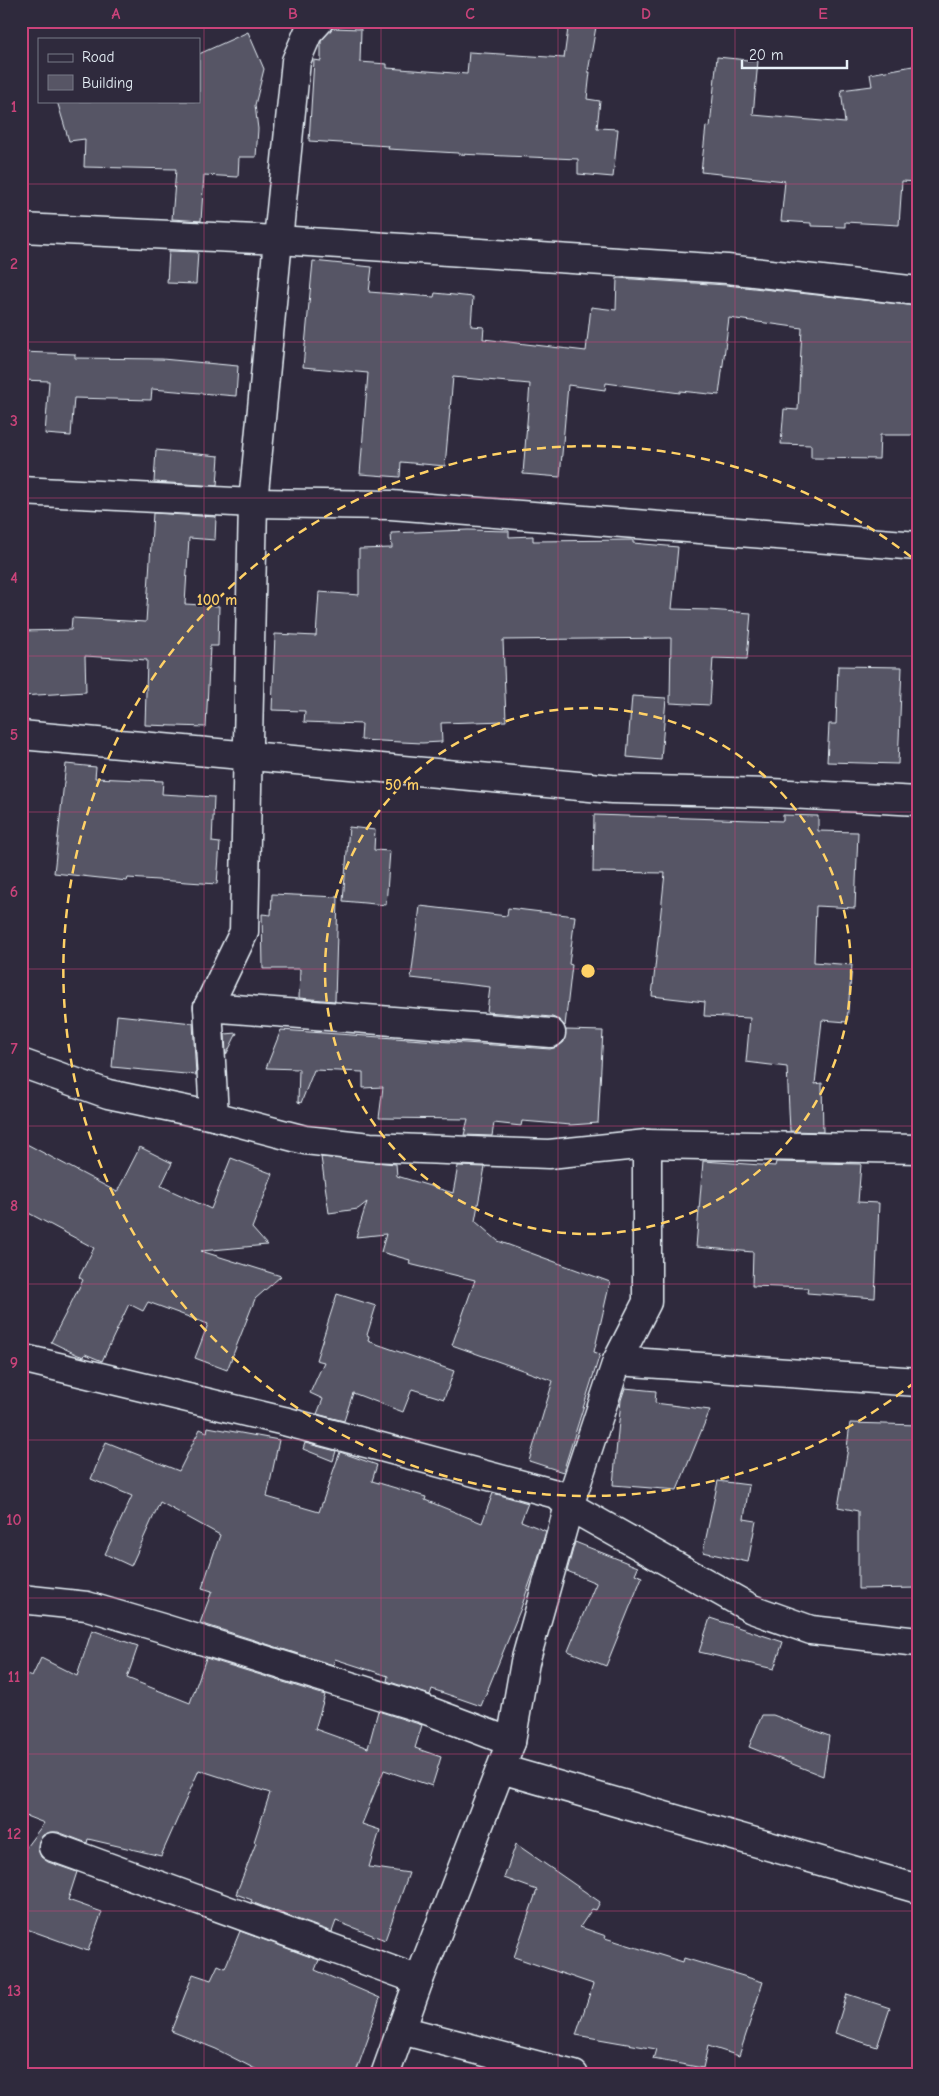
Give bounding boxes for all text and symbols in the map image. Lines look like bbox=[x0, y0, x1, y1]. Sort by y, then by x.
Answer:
text: A bbox=[112, 5, 121, 23]
text: B bbox=[288, 5, 298, 23]
text: C bbox=[465, 5, 475, 23]
text: D bbox=[641, 5, 651, 23]
text: E bbox=[818, 5, 828, 23]
legend bbox=[38, 38, 200, 102]
scale bar bbox=[742, 38, 846, 70]
text: 20 m bbox=[749, 46, 783, 64]
text: Road bbox=[82, 48, 114, 66]
text: Building bbox=[82, 74, 133, 92]
text: 1 bbox=[11, 98, 17, 116]
text: 2 bbox=[10, 255, 18, 273]
text: 3 bbox=[10, 412, 18, 430]
text: 4 bbox=[10, 569, 18, 587]
text: 100 m bbox=[197, 591, 237, 609]
text: 5 bbox=[10, 726, 18, 744]
text: 50 m bbox=[385, 776, 419, 794]
text: 6 bbox=[10, 883, 18, 901]
centre of rings bbox=[579, 962, 597, 980]
text: 7 bbox=[10, 1040, 18, 1058]
text: 8 bbox=[10, 1197, 18, 1215]
text: 9 bbox=[10, 1354, 18, 1372]
text: 10 bbox=[6, 1511, 22, 1529]
text: 11 bbox=[8, 1668, 20, 1686]
text: 12 bbox=[7, 1825, 21, 1843]
text: 13 bbox=[7, 1982, 21, 2000]

